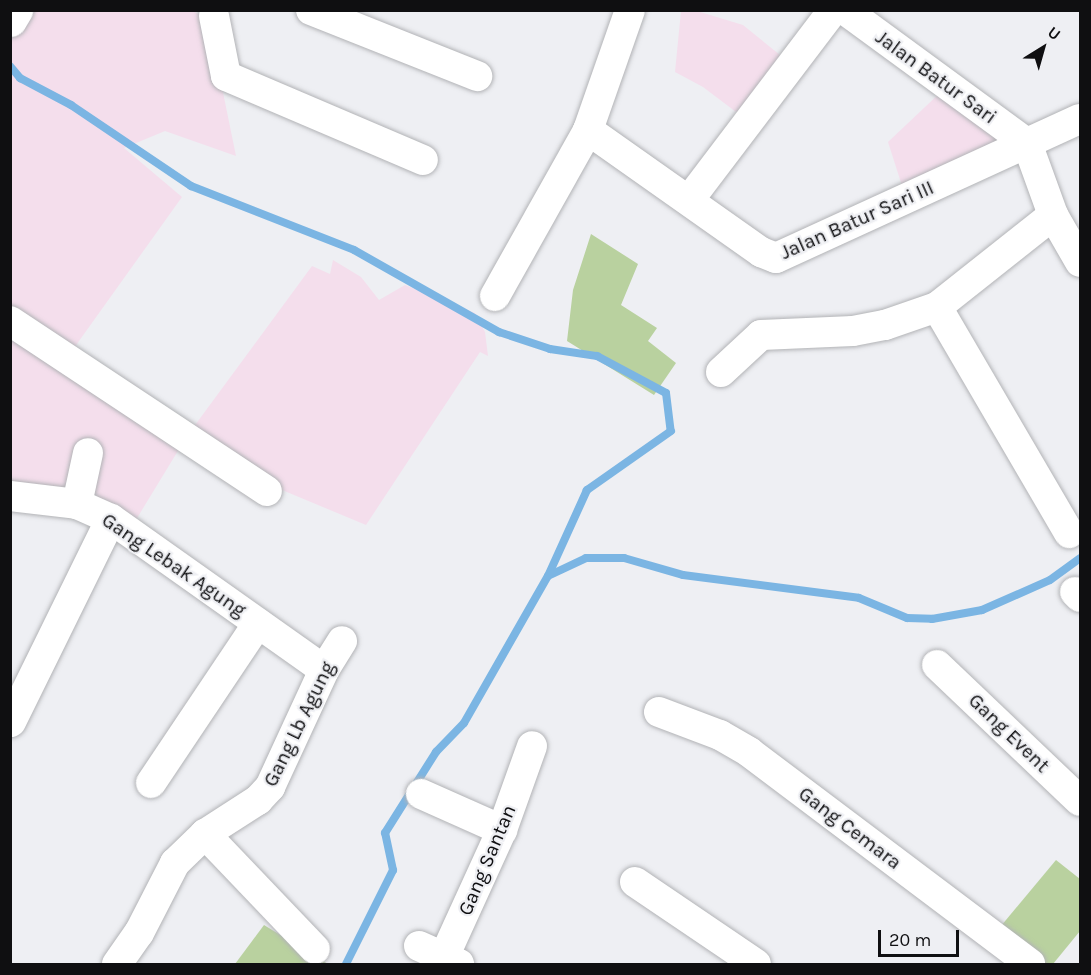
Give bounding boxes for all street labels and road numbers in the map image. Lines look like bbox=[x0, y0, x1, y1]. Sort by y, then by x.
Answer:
street label: Jalan Batur Sari bbox=[871, 25, 1001, 129]
street label: Jalan Batur Sari III bbox=[777, 175, 937, 265]
street label: Gang Lebak Agung bbox=[97, 508, 251, 622]
street label: Gang Lb Agung bbox=[258, 658, 340, 790]
street label: Gang Event bbox=[964, 689, 1054, 777]
street label: Gang Cemara bbox=[794, 782, 906, 874]
street label: Gang Santan bbox=[453, 801, 521, 919]

